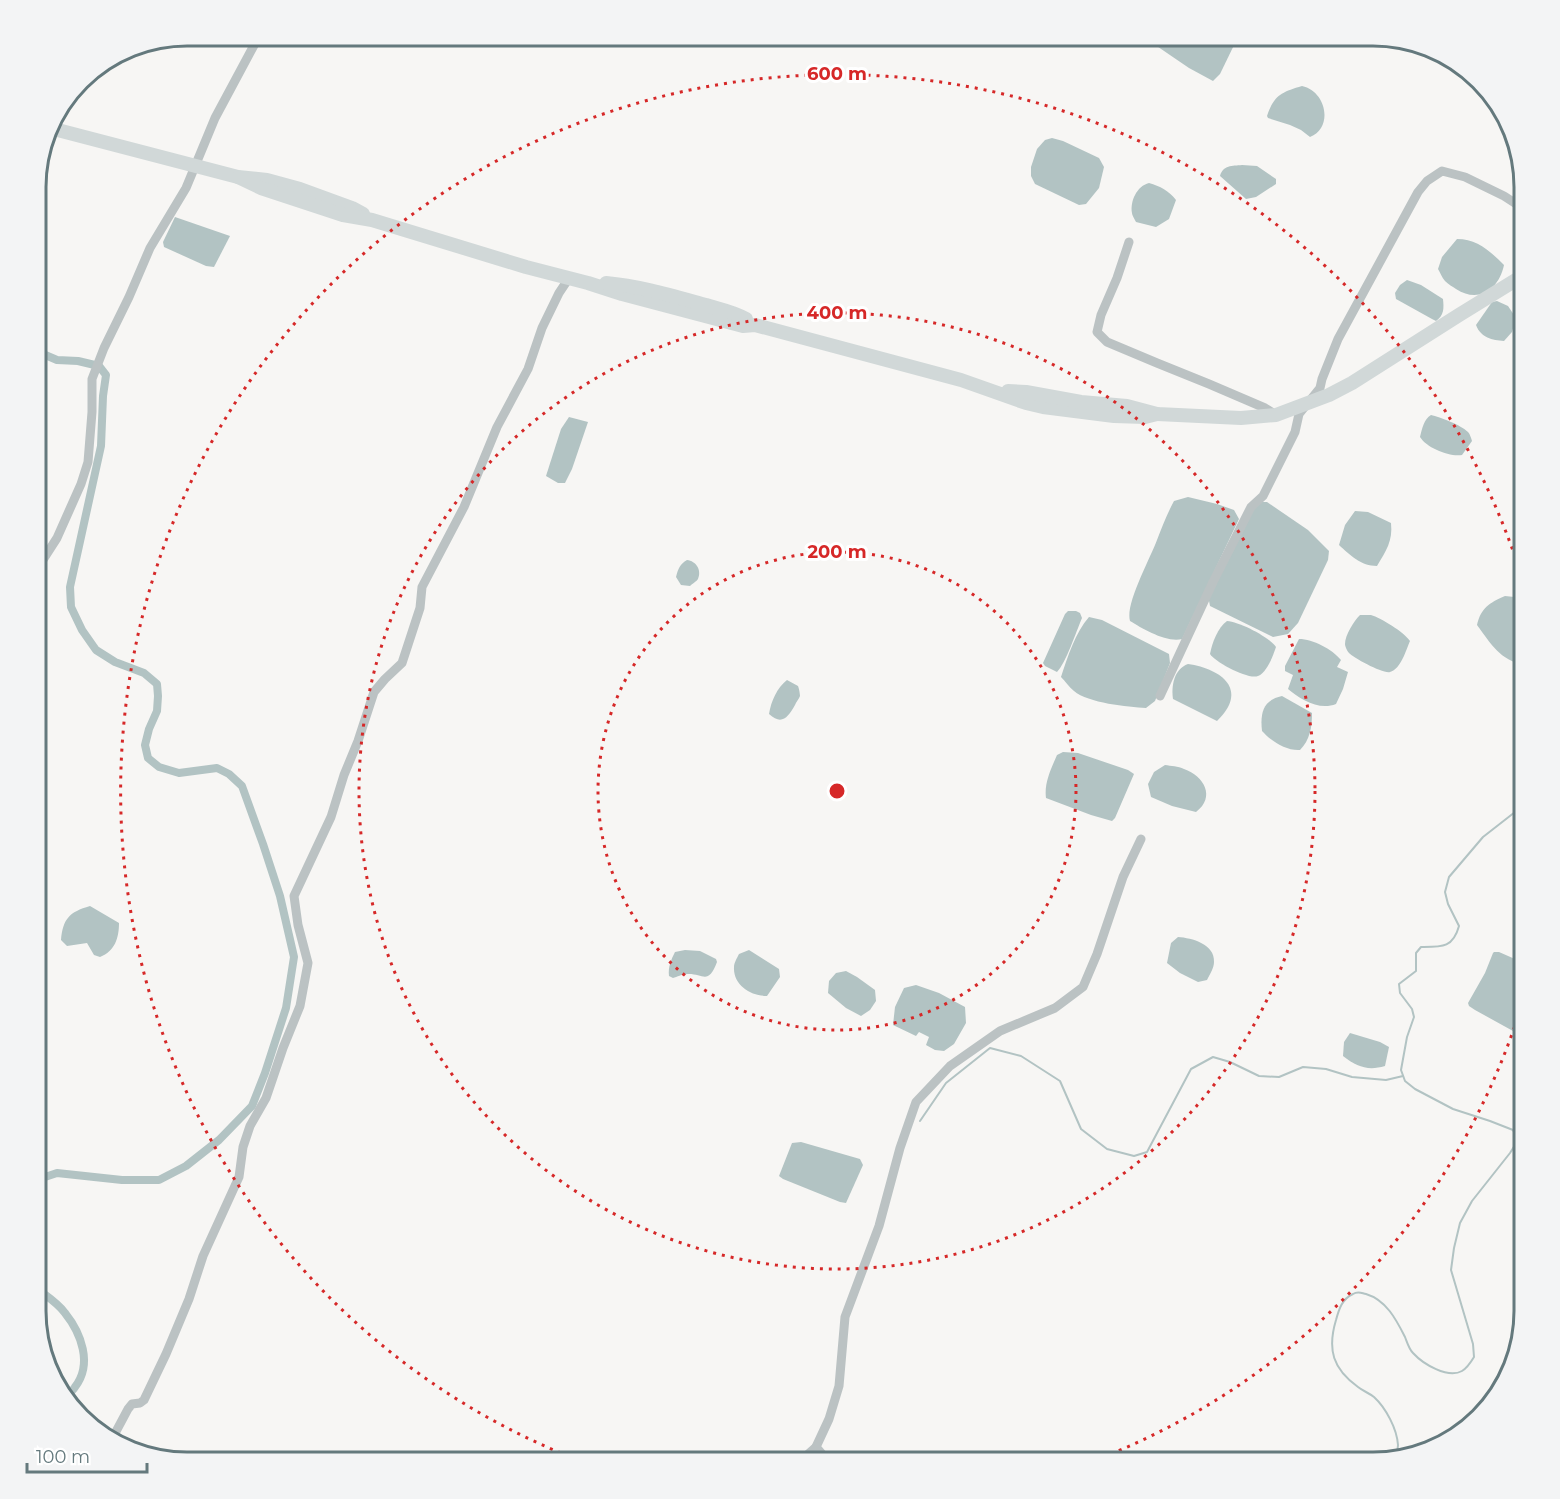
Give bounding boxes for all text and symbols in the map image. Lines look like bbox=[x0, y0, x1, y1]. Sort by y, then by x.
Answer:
text: 600 m bbox=[807, 63, 867, 85]
text: 400 m bbox=[807, 302, 867, 324]
text: 200 m bbox=[807, 541, 867, 563]
centre of rings bbox=[827, 781, 847, 801]
scale bar bbox=[27, 1436, 147, 1474]
text: 100 m bbox=[36, 1446, 90, 1468]

